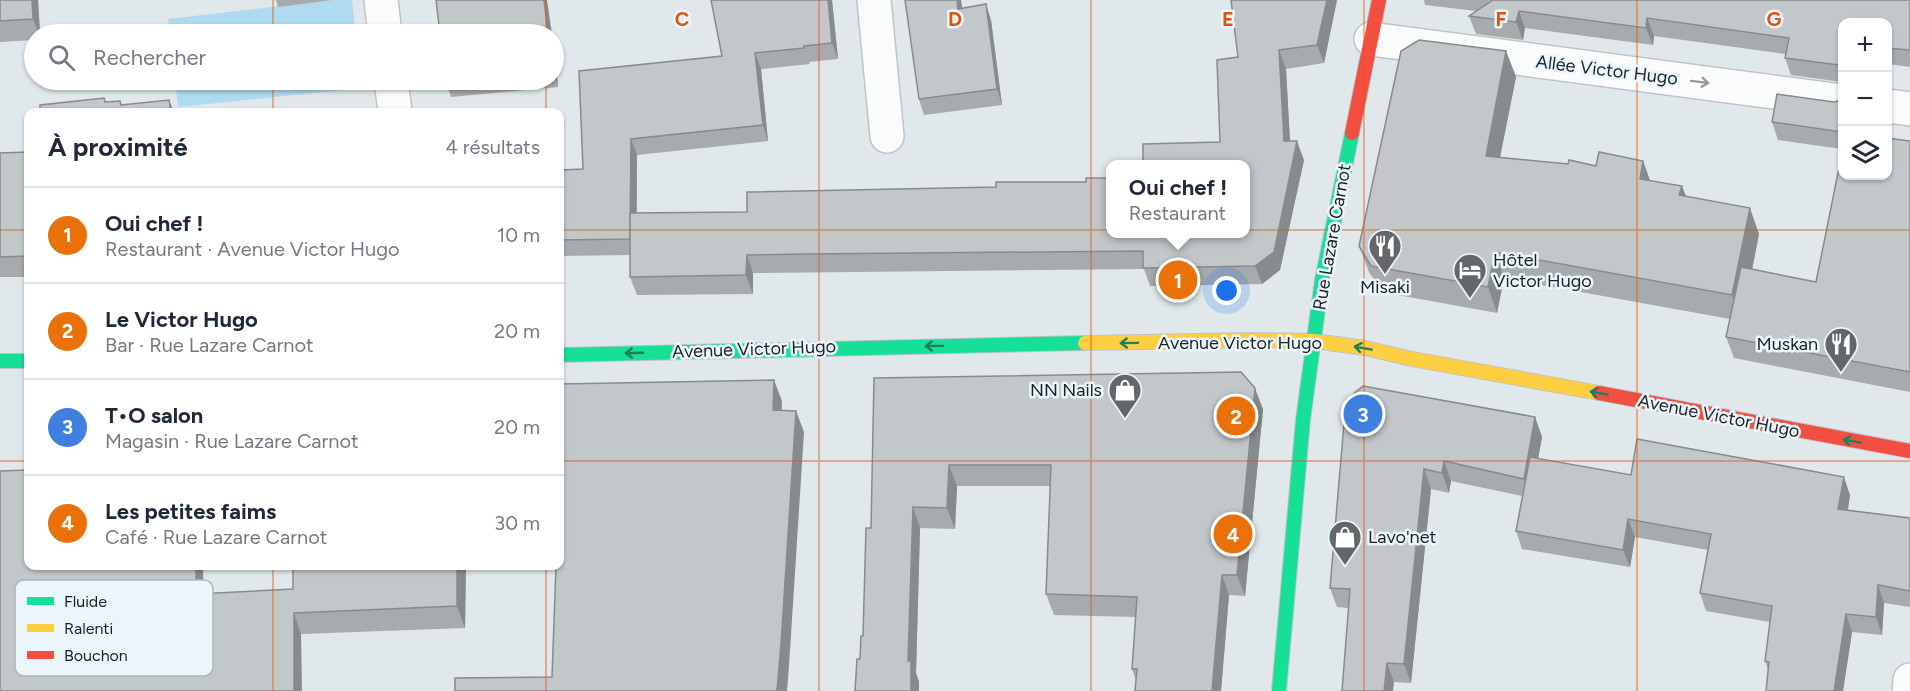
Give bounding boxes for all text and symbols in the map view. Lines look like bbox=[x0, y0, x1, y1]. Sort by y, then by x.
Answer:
text: C bbox=[675, 7, 689, 31]
text: D bbox=[948, 7, 962, 31]
text: E bbox=[1222, 7, 1234, 31]
text: F bbox=[1495, 7, 1507, 31]
text: G bbox=[1767, 7, 1782, 31]
map controls bbox=[1838, 18, 1892, 180]
button: + bbox=[1838, 18, 1892, 72]
search box bbox=[24, 24, 564, 90]
icon: search bbox=[45, 41, 78, 74]
text: Rechercher bbox=[93, 44, 206, 71]
street label: Allée Victor Hugo bbox=[1535, 50, 1679, 90]
button: − bbox=[1838, 72, 1892, 126]
one-way arrow bbox=[1689, 77, 1709, 88]
button: layers bbox=[1838, 126, 1892, 180]
text: À proximité bbox=[48, 131, 188, 163]
text: 4 résultats bbox=[445, 135, 540, 159]
popup bbox=[1106, 160, 1250, 238]
street label: Rue Lazare Carnot bbox=[1308, 162, 1356, 312]
text: Oui chef ! bbox=[1129, 174, 1227, 201]
text: Restaurant bbox=[1129, 201, 1226, 225]
text: Oui chef ! bbox=[105, 210, 203, 237]
text: 1 bbox=[63, 223, 72, 247]
text: 10 m bbox=[497, 223, 540, 247]
restaurant icon: Misaki bbox=[1367, 228, 1403, 275]
text: Restaurant · Avenue Victor Hugo bbox=[105, 237, 400, 261]
place label: Hôtel Victor Hugo bbox=[1493, 249, 1592, 292]
hotel icon: Hôtel Victor Hugo bbox=[1452, 252, 1488, 299]
pin: 1 bbox=[1158, 258, 1198, 302]
your location bbox=[1212, 276, 1241, 305]
place label: Misaki bbox=[1360, 276, 1410, 298]
text: Le Victor Hugo bbox=[105, 306, 258, 333]
text: 2 bbox=[62, 319, 73, 343]
text: 20 m bbox=[494, 319, 540, 343]
restaurant icon: Muskan bbox=[1823, 326, 1859, 373]
street label: Avenue Victor Hugo bbox=[1158, 332, 1322, 354]
text: Bar · Rue Lazare Carnot bbox=[105, 333, 314, 357]
place label: Muskan bbox=[1757, 333, 1818, 355]
street label: Avenue Victor Hugo bbox=[672, 335, 836, 363]
one-way arrow bbox=[1120, 337, 1140, 348]
one-way arrow bbox=[925, 340, 945, 351]
one-way arrow bbox=[1354, 342, 1373, 353]
one-way arrow bbox=[625, 347, 645, 358]
shop icon: NN Nails bbox=[1107, 372, 1143, 419]
place label: NN Nails bbox=[1030, 379, 1102, 401]
one-way arrow bbox=[1590, 387, 1609, 398]
street label: Avenue Victor Hugo bbox=[1636, 390, 1802, 442]
pin: 3 bbox=[1344, 392, 1382, 436]
pin: 2 bbox=[1216, 394, 1256, 438]
text: T•O salon bbox=[105, 402, 203, 429]
text: 3 bbox=[62, 415, 73, 439]
text: 20 m bbox=[494, 415, 540, 439]
text: Magasin · Rue Lazare Carnot bbox=[105, 429, 359, 453]
one-way arrow bbox=[1843, 435, 1863, 446]
text: Les petites faims bbox=[105, 498, 276, 525]
text: 4 bbox=[61, 511, 74, 535]
text: 30 m bbox=[494, 511, 540, 535]
pin: 4 bbox=[1214, 512, 1252, 556]
shop icon: Lavo'net bbox=[1327, 519, 1363, 566]
text: Café · Rue Lazare Carnot bbox=[105, 525, 327, 549]
place label: Lavo'net bbox=[1368, 526, 1436, 548]
legend bbox=[15, 580, 213, 676]
text: Fluide bbox=[64, 592, 107, 611]
text: Ralenti bbox=[64, 619, 113, 638]
text: Bouchon bbox=[64, 646, 128, 665]

